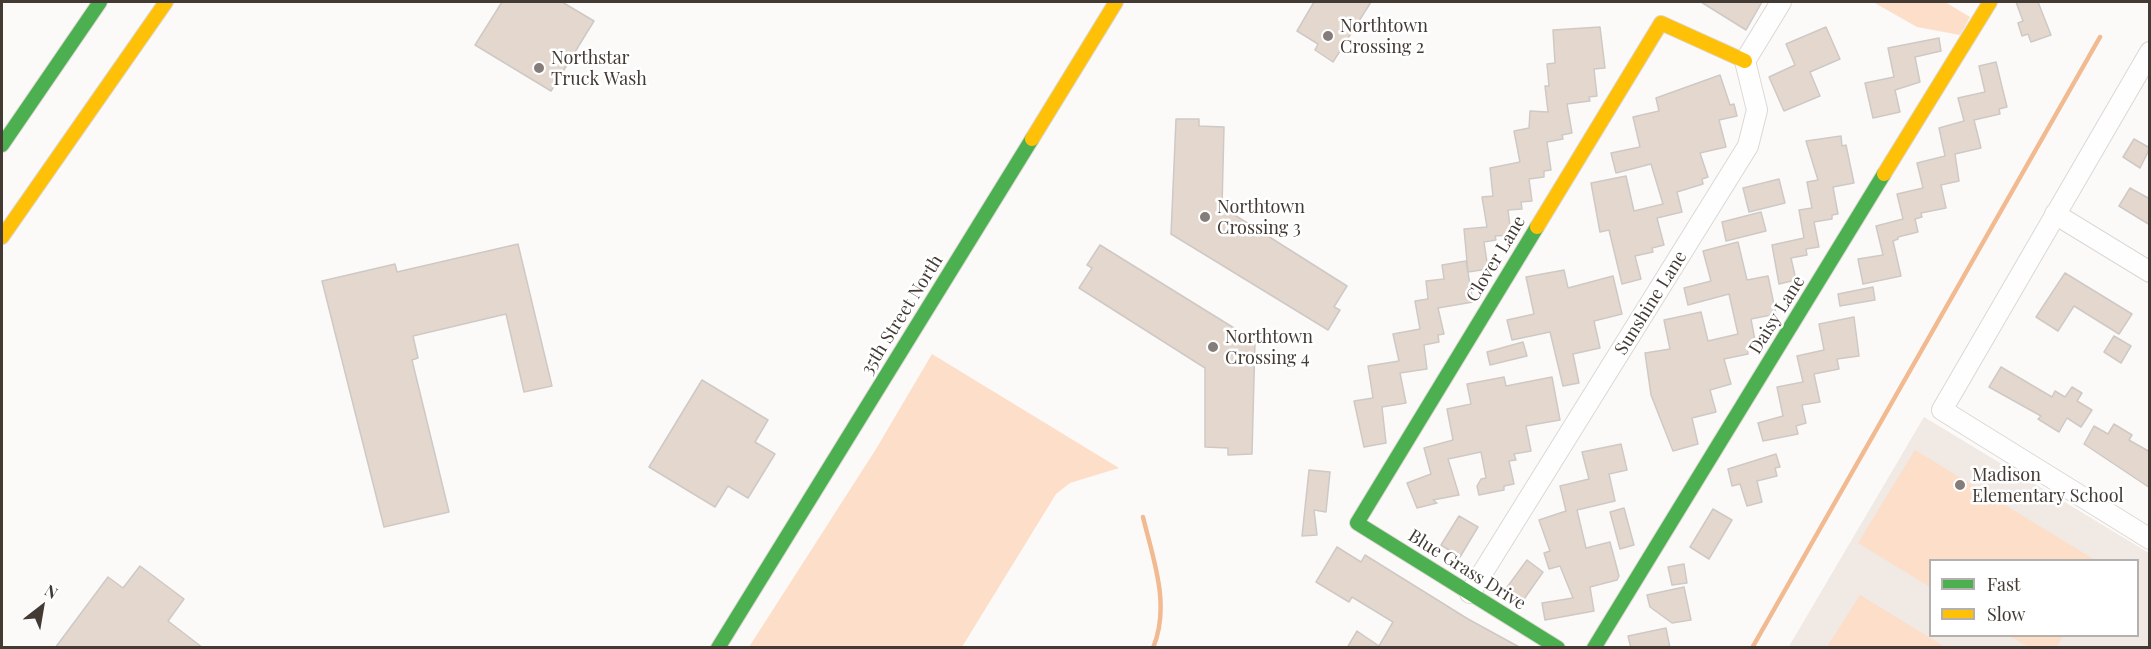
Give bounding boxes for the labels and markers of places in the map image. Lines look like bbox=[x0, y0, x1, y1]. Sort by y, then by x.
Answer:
place label: Northtown Crossing 2 bbox=[1340, 15, 1428, 57]
marker: Northtown Crossing 2 bbox=[1321, 29, 1335, 43]
place label: Northstar Truck Wash bbox=[551, 47, 647, 90]
marker: Northstar Truck Wash bbox=[532, 61, 546, 75]
place label: Northtown Crossing 3 bbox=[1217, 196, 1305, 238]
marker: Northtown Crossing 3 bbox=[1198, 210, 1212, 224]
place label: Northtown Crossing 4 bbox=[1225, 326, 1313, 368]
marker: Northtown Crossing 4 bbox=[1206, 340, 1220, 354]
place label: Madison Elementary School bbox=[1972, 464, 2124, 506]
marker: Madison Elementary School bbox=[1953, 478, 1967, 492]

